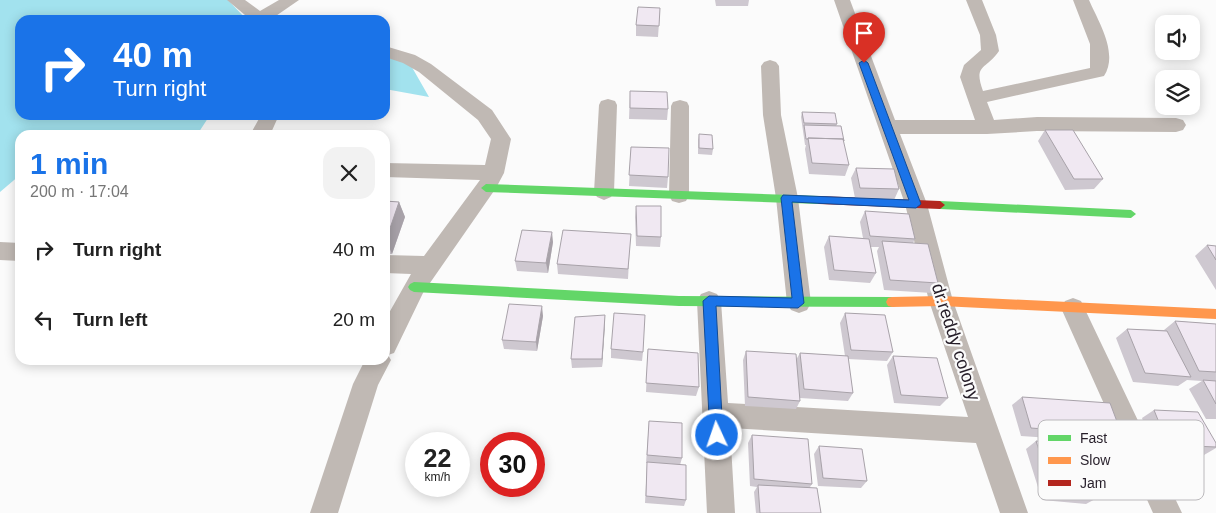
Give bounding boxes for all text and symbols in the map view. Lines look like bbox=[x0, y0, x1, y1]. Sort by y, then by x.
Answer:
pin bbox=[843, 12, 885, 63]
map controls bbox=[1155, 15, 1200, 115]
button: sound bbox=[1155, 15, 1200, 60]
icon: arrive bbox=[850, 19, 878, 47]
icon: right bbox=[30, 35, 95, 100]
text: 40 m bbox=[113, 35, 193, 74]
button: layers bbox=[1155, 70, 1200, 115]
text: Turn right bbox=[113, 76, 206, 101]
text: 1 min bbox=[30, 147, 108, 180]
button: close bbox=[323, 147, 375, 199]
text: 200 m · 17:04 bbox=[30, 183, 129, 200]
icon: right bbox=[30, 236, 58, 264]
text: Turn right bbox=[73, 239, 161, 260]
text: 40 m bbox=[333, 239, 375, 260]
street label: dr.reddy colony bbox=[928, 281, 984, 403]
icon: left bbox=[30, 306, 58, 334]
text: Turn left bbox=[73, 309, 148, 330]
text: 20 m bbox=[333, 309, 375, 330]
position arrow bbox=[690, 408, 742, 460]
legend bbox=[1038, 420, 1204, 500]
text: Fast bbox=[1080, 430, 1107, 446]
speed limit sign: 30 bbox=[480, 432, 545, 497]
text: 22 bbox=[424, 444, 451, 472]
text: Slow bbox=[1080, 452, 1111, 468]
text: km/h bbox=[424, 470, 451, 484]
text: Jam bbox=[1080, 475, 1106, 491]

